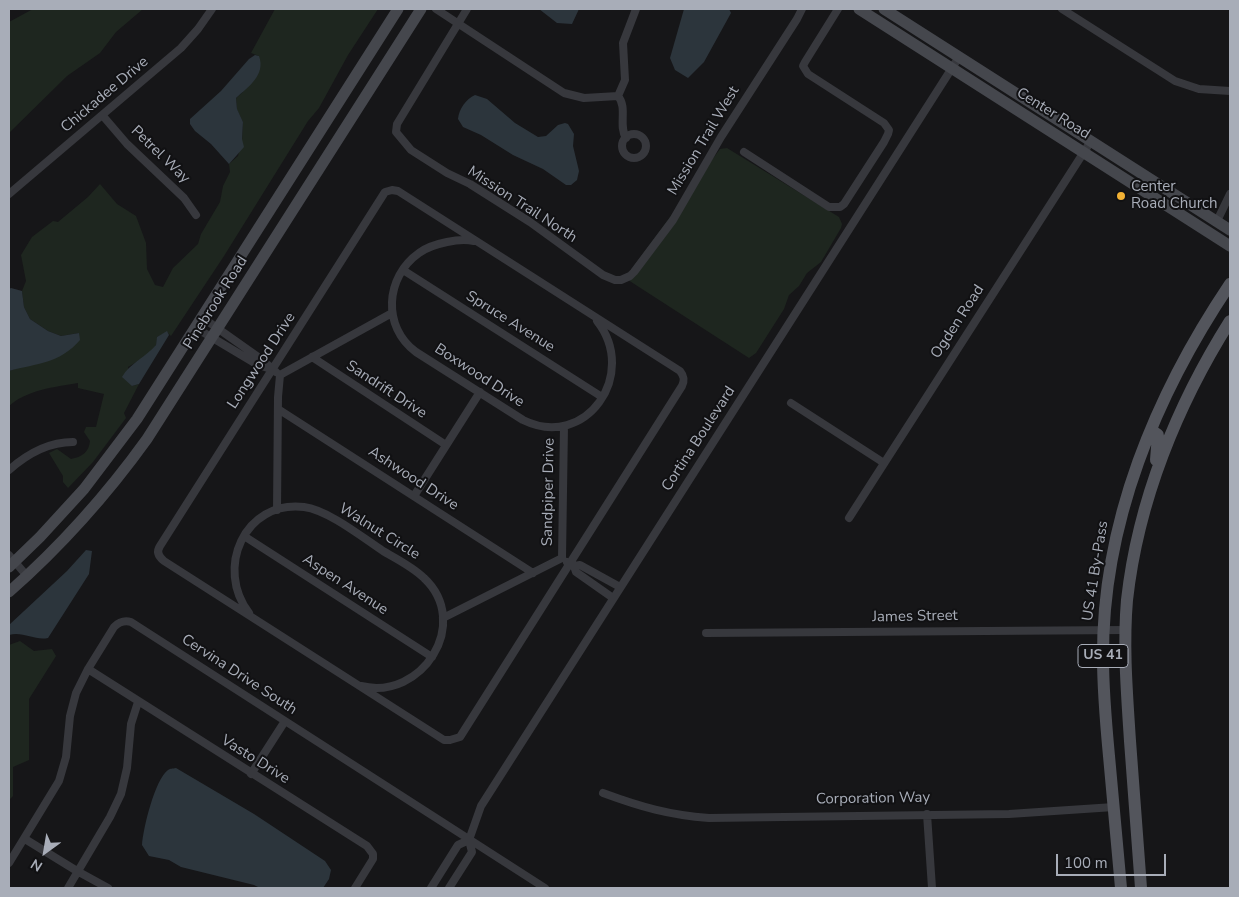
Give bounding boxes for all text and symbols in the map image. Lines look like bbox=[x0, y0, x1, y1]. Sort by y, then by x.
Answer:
street label: Chickadee Drive bbox=[58, 53, 152, 137]
street label: Mission Trail West bbox=[664, 83, 744, 199]
street label: Center Road bbox=[1013, 84, 1093, 144]
street label: Petrel Way bbox=[127, 122, 193, 188]
street label: Mission Trail North bbox=[464, 163, 580, 247]
place label: Center Road Church bbox=[1131, 178, 1218, 213]
marker: Center Road Church bbox=[1115, 190, 1127, 202]
street label: Pinebrook Road bbox=[180, 253, 252, 353]
street label: Ogden Road bbox=[927, 282, 989, 362]
street label: Spruce Avenue bbox=[462, 287, 558, 357]
street label: Longwood Drive bbox=[224, 310, 300, 412]
street label: Boxwood Drive bbox=[431, 340, 527, 412]
street label: Sandrift Drive bbox=[342, 357, 430, 423]
street label: Cortina Boulevard bbox=[658, 383, 740, 495]
street label: Sandpiper Drive bbox=[539, 438, 559, 546]
street label: Ashwood Drive bbox=[365, 443, 461, 515]
street label: Walnut Circle bbox=[335, 500, 423, 564]
street label: US 41 By-Pass bbox=[1079, 520, 1113, 622]
street label: Aspen Avenue bbox=[299, 551, 391, 619]
street label: James Street bbox=[872, 607, 958, 627]
street label: Cervina Drive South bbox=[178, 631, 300, 719]
road number: US 41 bbox=[1078, 644, 1128, 668]
street label: Vasto Drive bbox=[217, 732, 293, 788]
street label: Corporation Way bbox=[816, 789, 930, 809]
north arrow bbox=[20, 827, 70, 877]
scale bar bbox=[1059, 844, 1169, 876]
text: 100 m bbox=[1064, 853, 1108, 873]
text: N bbox=[27, 854, 46, 876]

